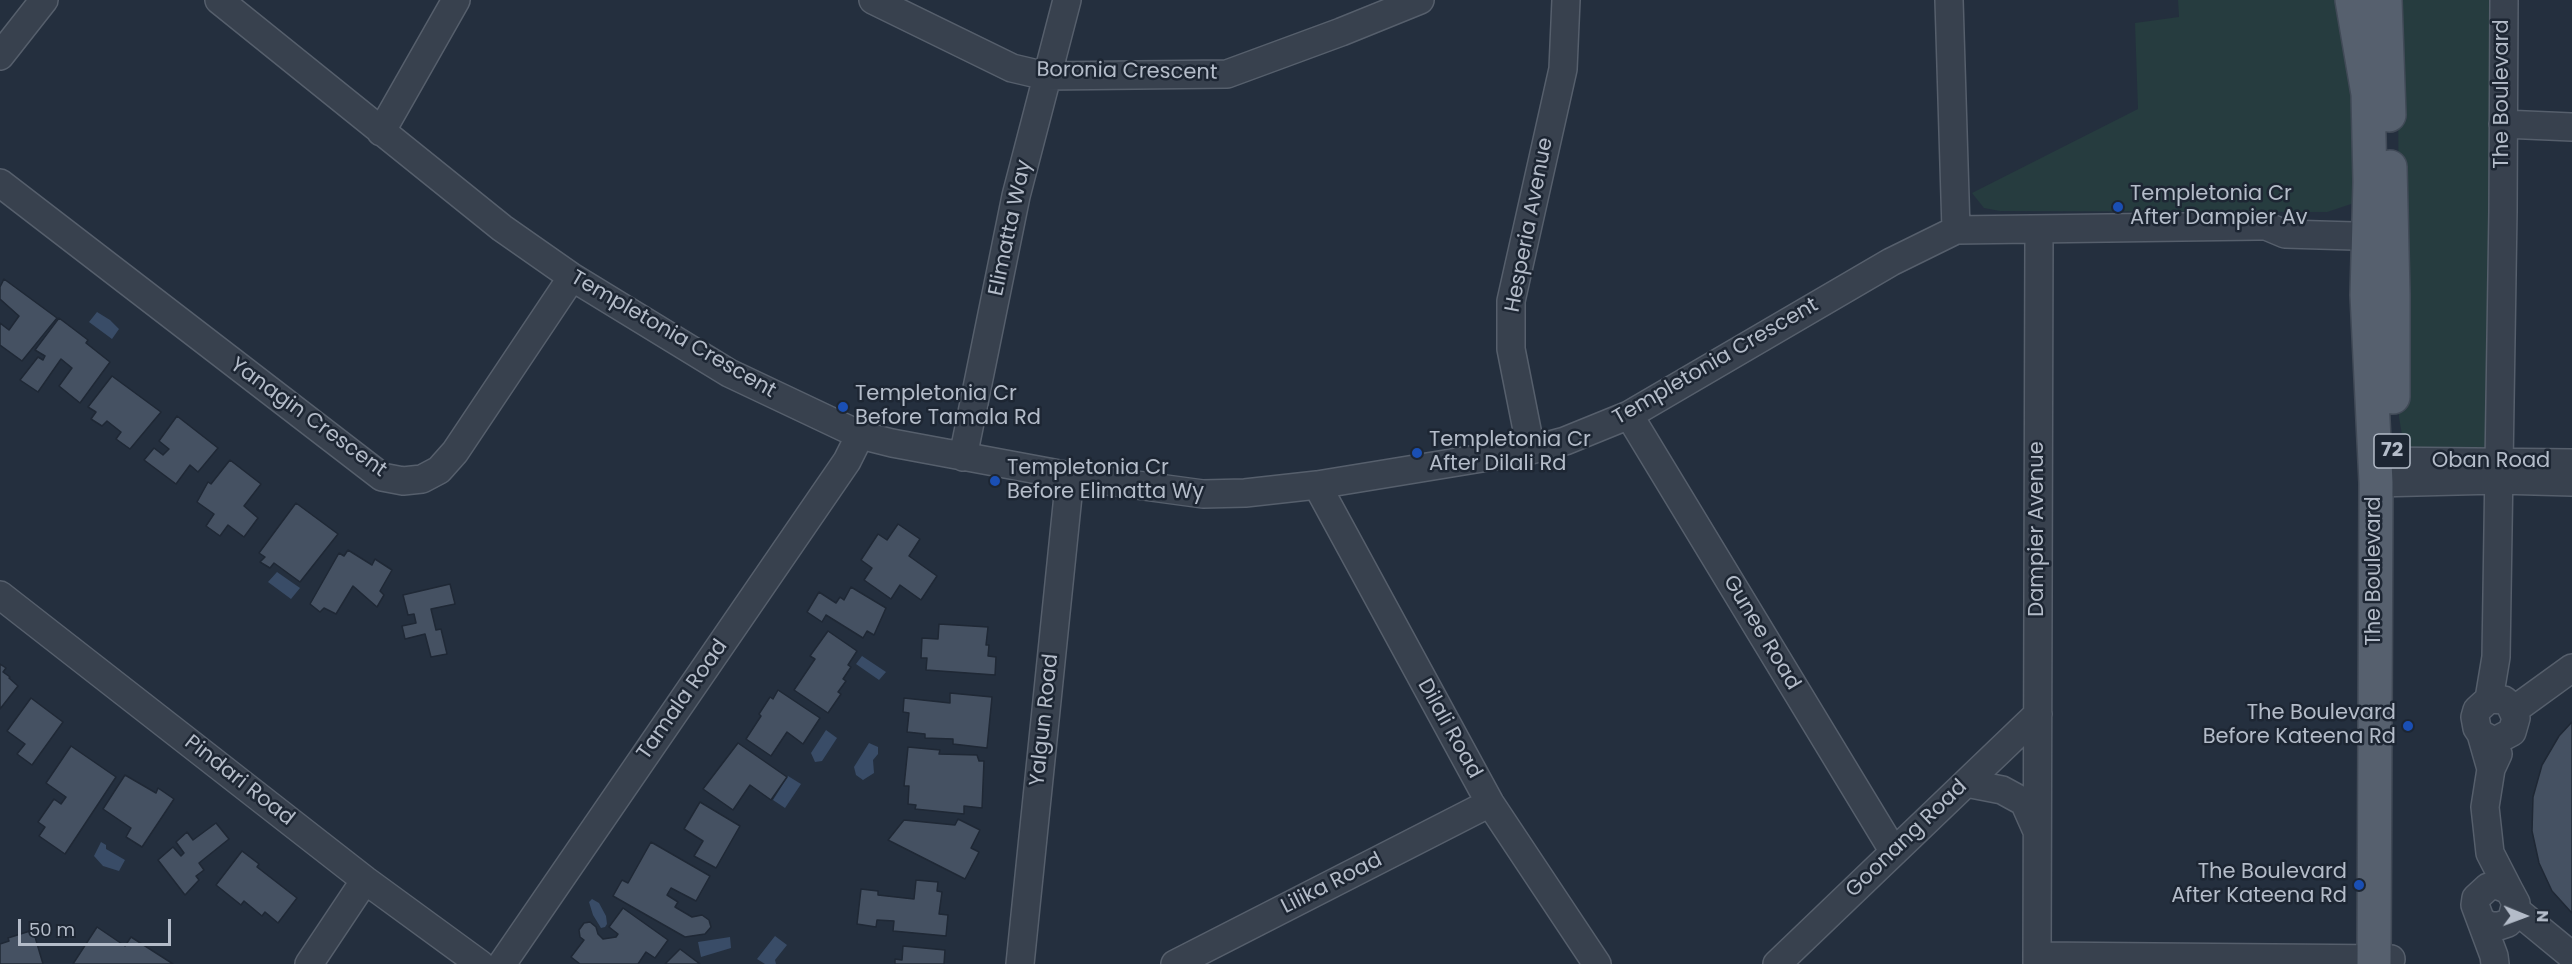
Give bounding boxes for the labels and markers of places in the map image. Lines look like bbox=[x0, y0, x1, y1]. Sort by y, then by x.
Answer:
place label: Templetonia Cr After Dampier Av bbox=[2130, 182, 2308, 232]
marker: Templetonia Cr After Dampier Av bbox=[2111, 200, 2125, 214]
place label: Templetonia Cr Before Tamala Rd bbox=[855, 382, 1041, 432]
marker: Templetonia Cr Before Tamala Rd bbox=[836, 400, 850, 414]
place label: Templetonia Cr After Dilali Rd bbox=[1429, 428, 1591, 478]
marker: Templetonia Cr After Dilali Rd bbox=[1410, 446, 1424, 460]
place label: Templetonia Cr Before Elimatta Wy bbox=[1007, 456, 1204, 506]
marker: Templetonia Cr Before Elimatta Wy bbox=[988, 474, 1002, 488]
place label: The Boulevard Before Kateena Rd bbox=[2203, 701, 2396, 751]
marker: The Boulevard Before Kateena Rd bbox=[2401, 719, 2415, 733]
place label: The Boulevard After Kateena Rd bbox=[2171, 860, 2347, 910]
marker: The Boulevard After Kateena Rd bbox=[2352, 878, 2366, 892]

